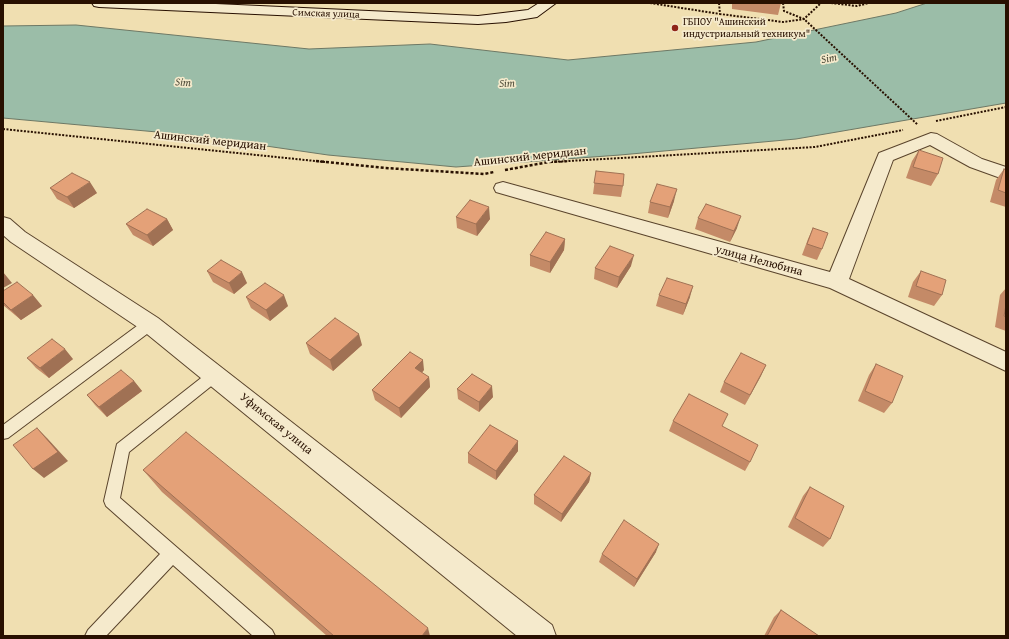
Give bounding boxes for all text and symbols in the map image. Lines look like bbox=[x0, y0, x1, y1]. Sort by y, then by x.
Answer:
street label: Симская улица bbox=[292, 7, 360, 21]
place label: ГБПОУ "Ашинский индустриальный техникум" bbox=[683, 16, 810, 40]
marker: ГБПОУ "Ашинский индустриальный техникум" bbox=[670, 23, 680, 33]
water label: Sim bbox=[820, 51, 838, 67]
water label: Sim bbox=[175, 76, 191, 90]
water label: Sim bbox=[499, 77, 515, 91]
street label: Ашинский меридиан bbox=[153, 128, 267, 154]
street label: Ашинский меридиан bbox=[473, 144, 587, 170]
street label: улица Нелюбина bbox=[714, 242, 804, 280]
street label: Уфимская улица bbox=[237, 390, 315, 458]

